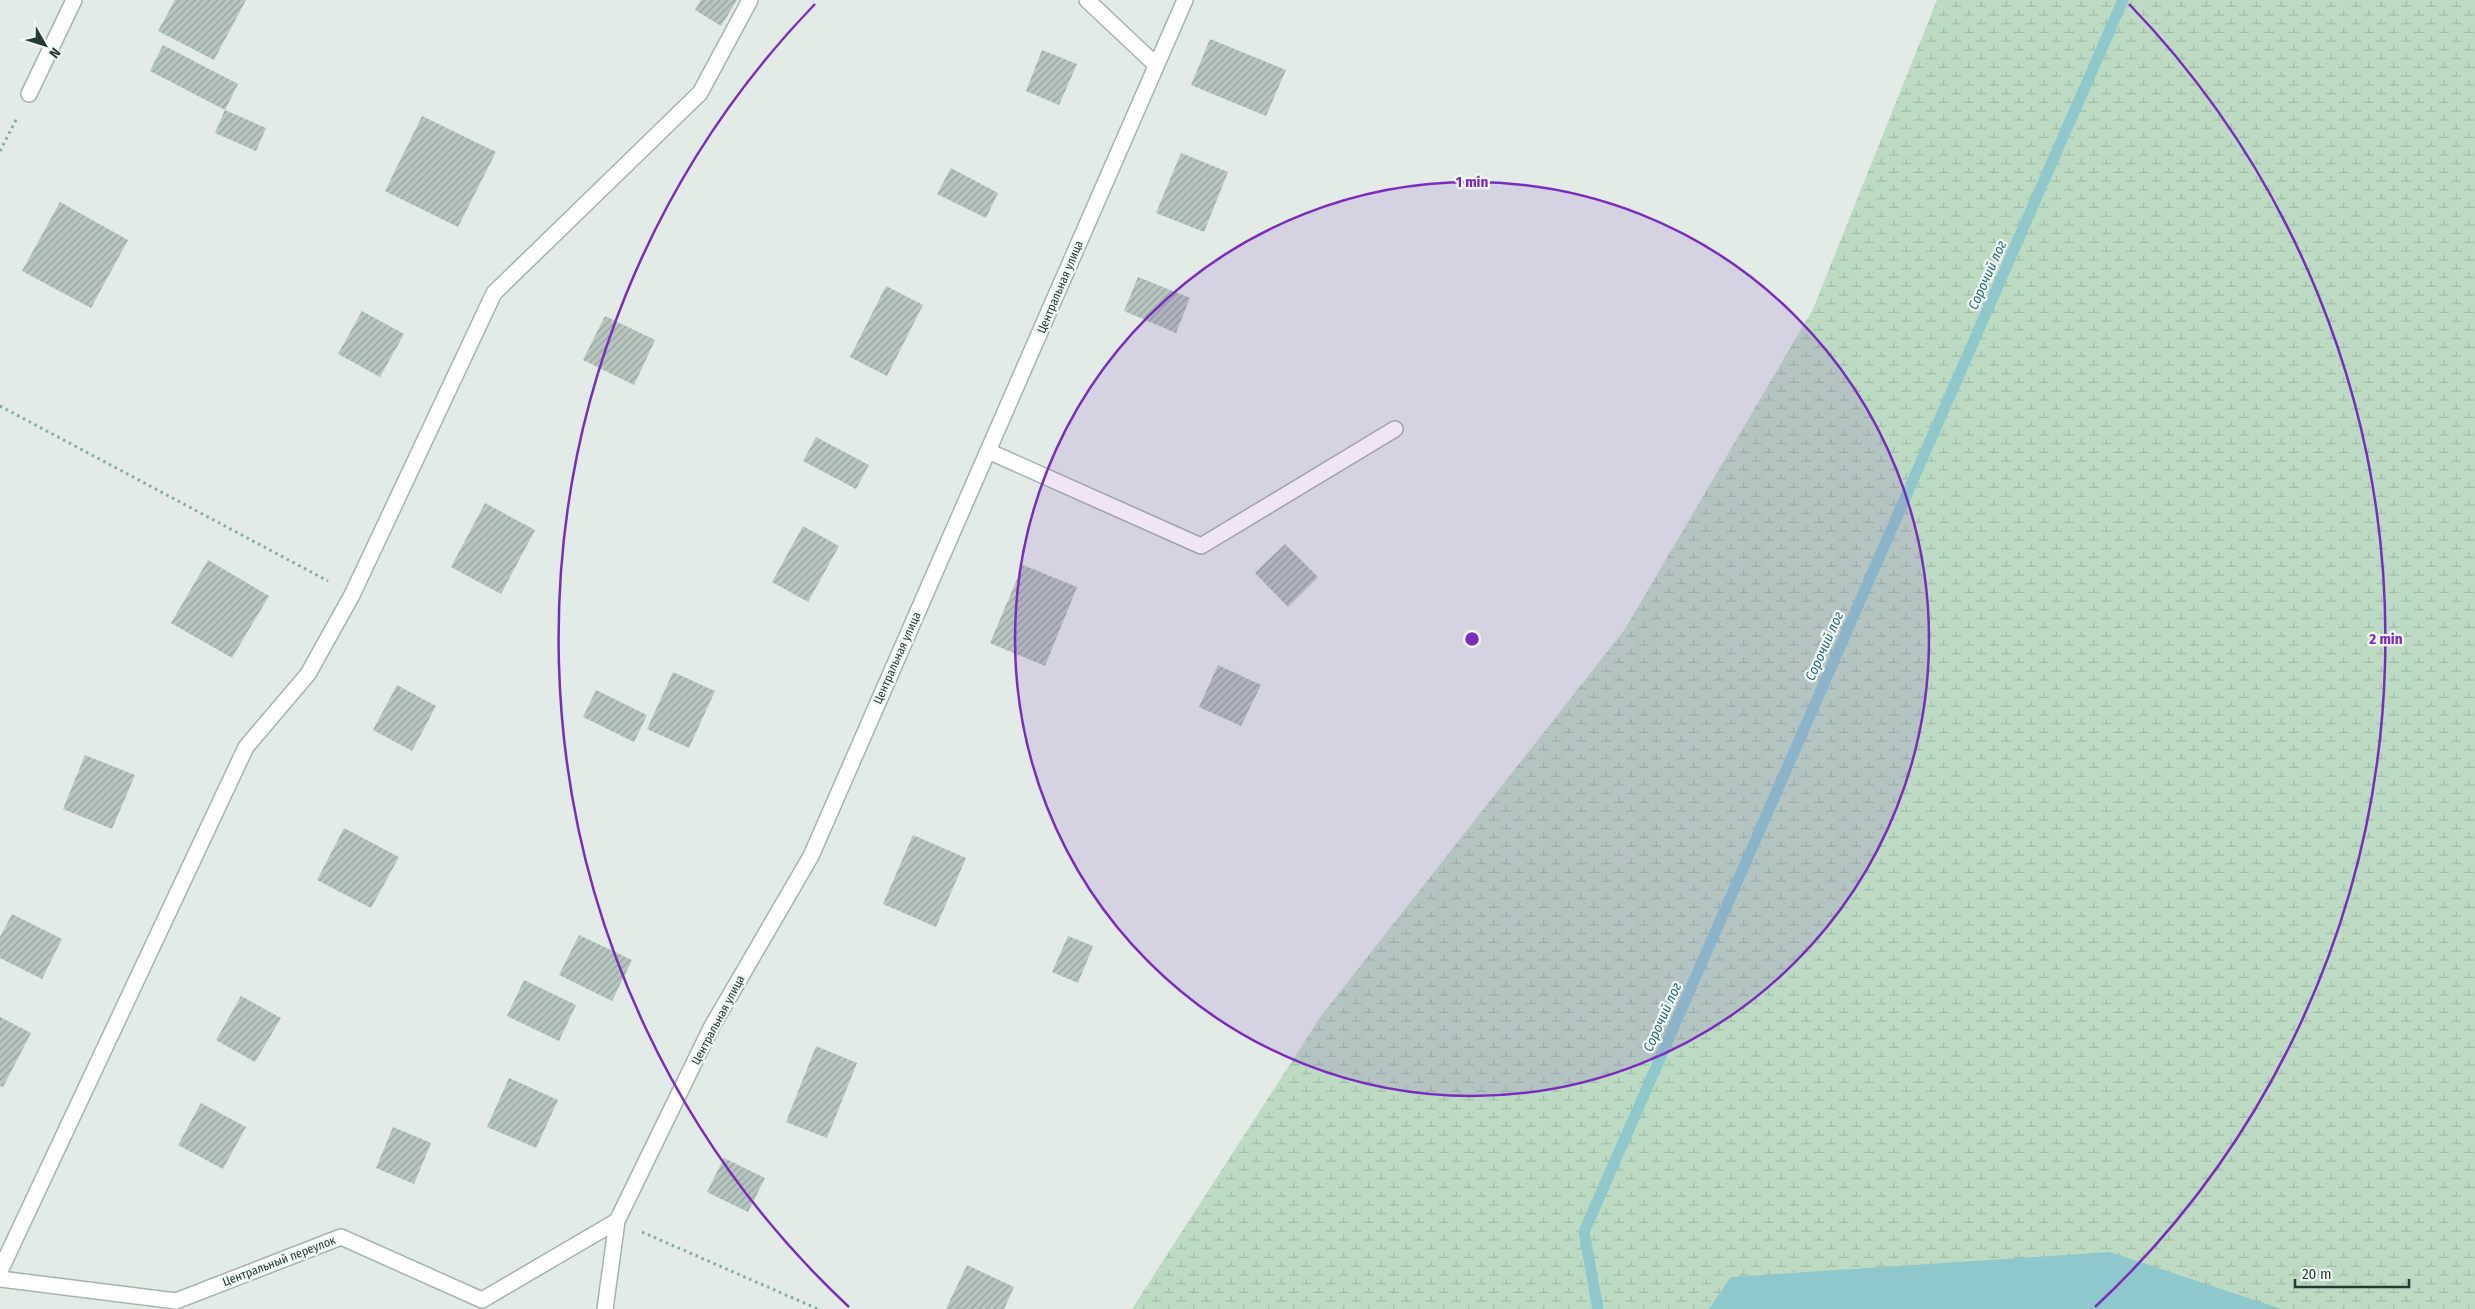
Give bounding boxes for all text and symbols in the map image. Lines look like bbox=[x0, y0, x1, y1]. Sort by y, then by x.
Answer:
north arrow bbox=[20, 20, 70, 70]
text: N bbox=[45, 44, 64, 61]
text: 1 min bbox=[1456, 173, 1488, 191]
street label: Центральная улица bbox=[1034, 238, 1086, 335]
water label: Сорочий лог bbox=[1965, 238, 2010, 312]
water label: Сорочий лог bbox=[1802, 609, 1847, 683]
street label: Центральная улица bbox=[870, 610, 924, 706]
centre of rings bbox=[1463, 630, 1481, 648]
text: 2 min bbox=[2368, 630, 2403, 648]
street label: Центральная улица bbox=[688, 973, 748, 1067]
water label: Сорочий лог bbox=[1640, 980, 1685, 1054]
street label: Центральный переулок bbox=[221, 1233, 338, 1289]
scale bar bbox=[2295, 1256, 2409, 1288]
text: 20 m bbox=[2302, 1265, 2332, 1283]

